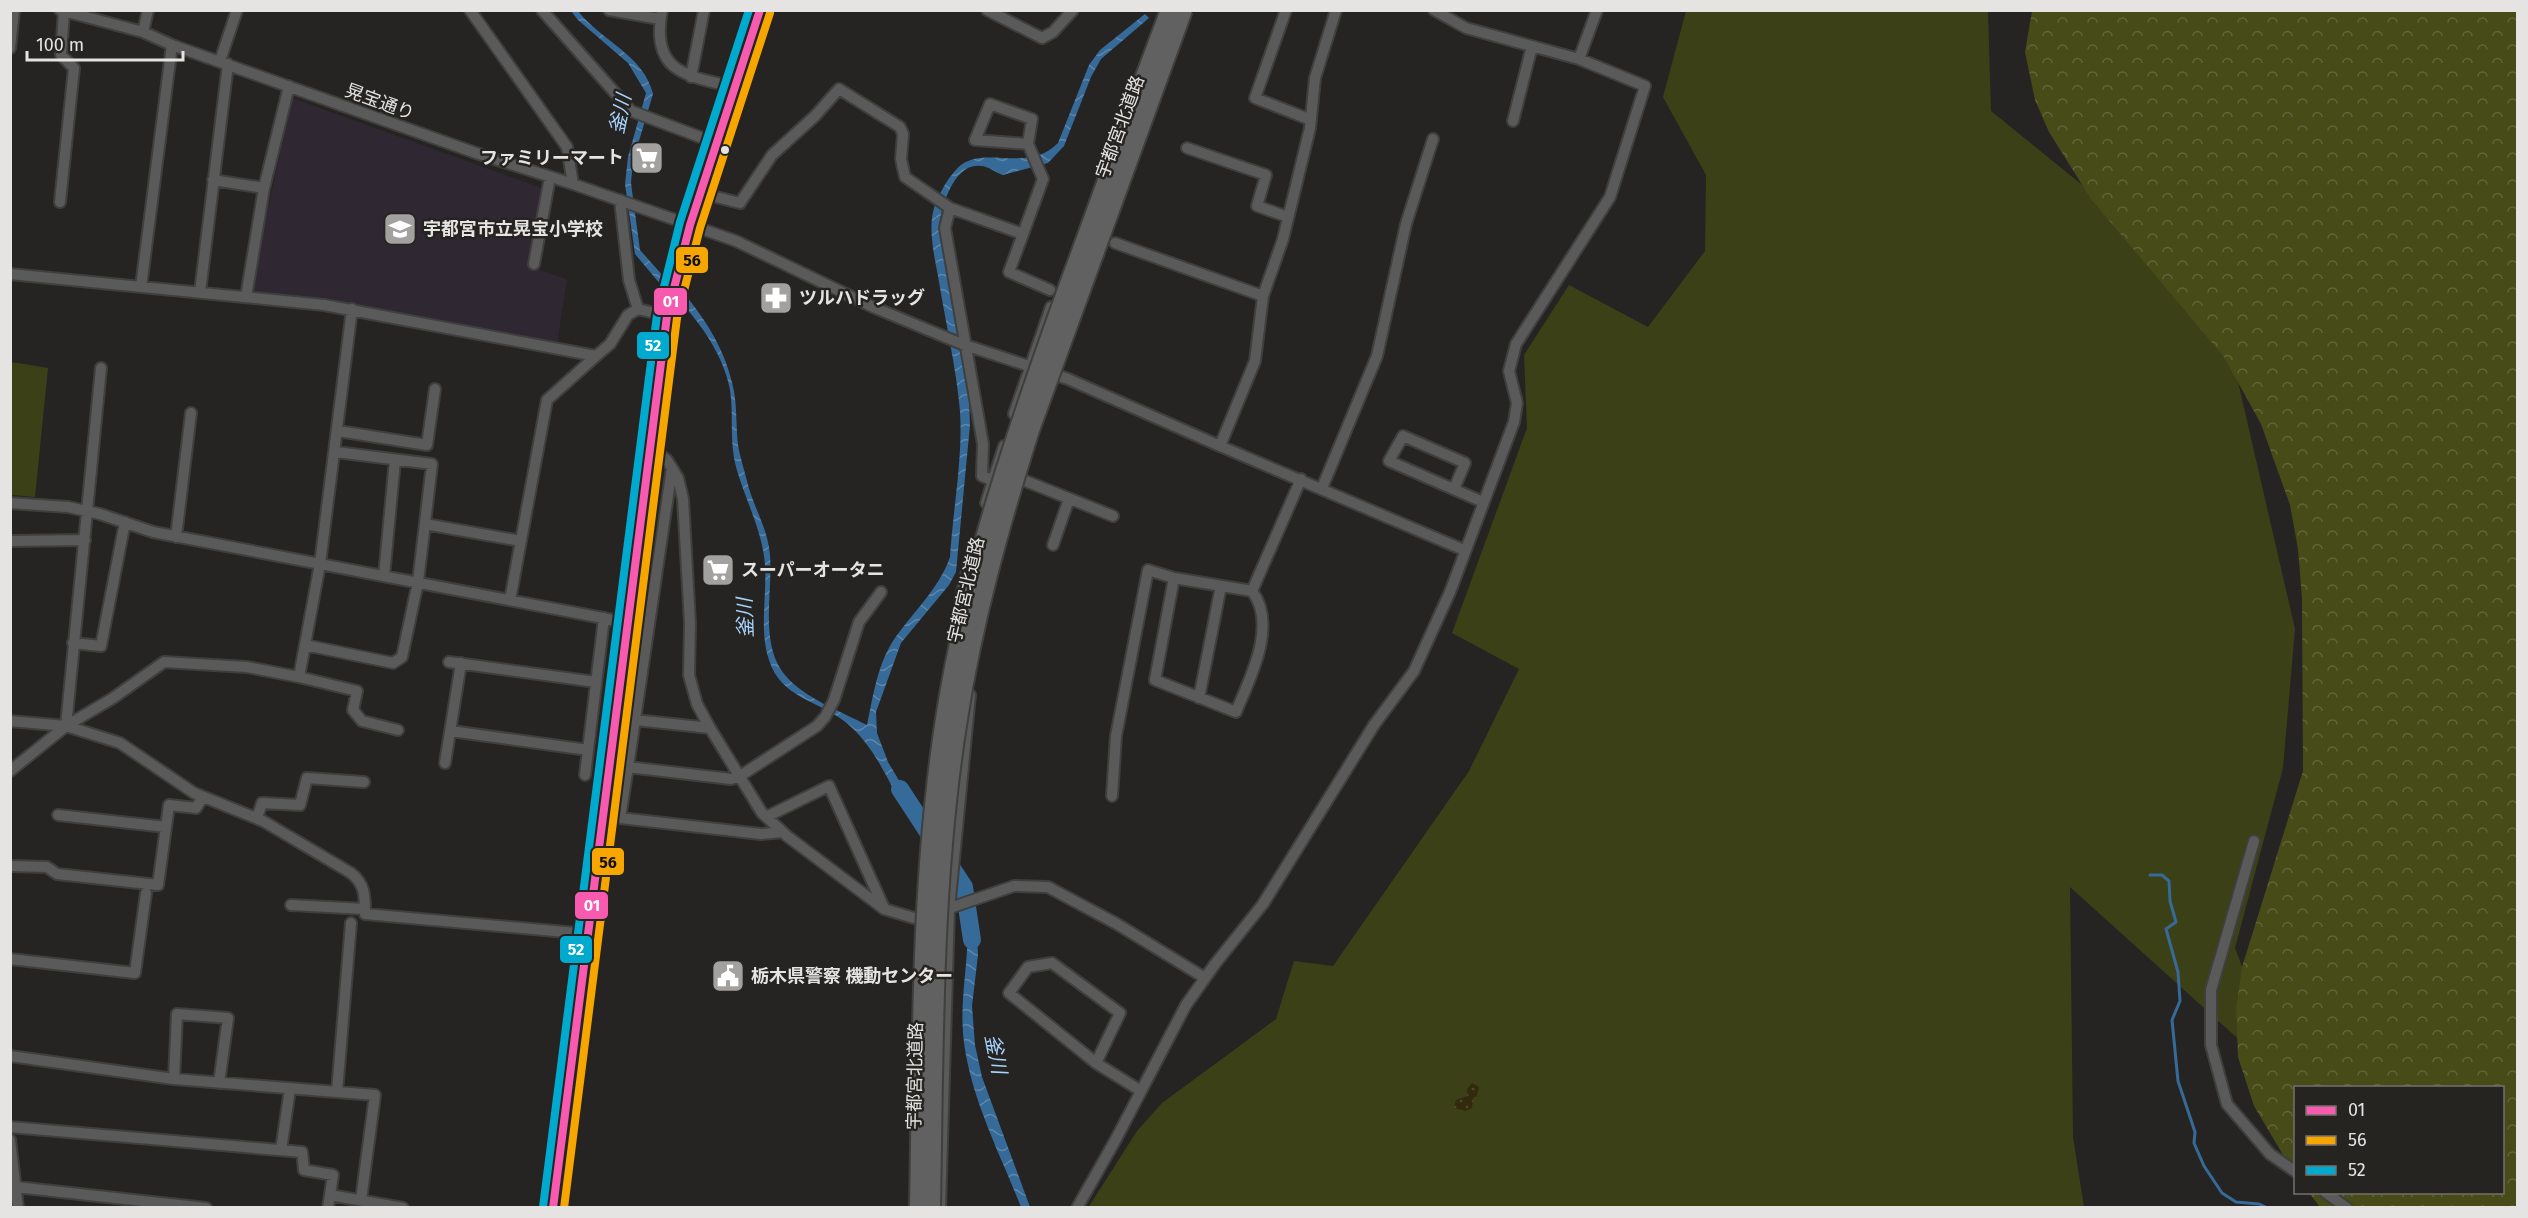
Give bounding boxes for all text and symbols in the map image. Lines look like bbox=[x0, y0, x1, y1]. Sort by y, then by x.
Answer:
scale bar bbox=[27, 24, 183, 62]
text: 100 m bbox=[36, 34, 84, 56]
street label: 宇都宮北道路 bbox=[1091, 72, 1149, 182]
street label: 晃宝通り bbox=[342, 79, 418, 125]
water label: 釜川 bbox=[604, 90, 636, 136]
supermarket icon: ファミリーマート bbox=[629, 140, 665, 176]
unlabelled marker bbox=[719, 144, 731, 156]
place label: ファミリーマート bbox=[480, 147, 624, 169]
school or university icon: 宇都宮市立晃宝小学校 bbox=[382, 211, 418, 247]
place label: 宇都宮市立晃宝小学校 bbox=[423, 218, 603, 240]
line badge: 56 bbox=[675, 246, 709, 274]
text: 56 bbox=[683, 251, 701, 270]
pharmacy icon: ツルハドラッグ bbox=[758, 280, 794, 316]
line badge: 01 bbox=[653, 287, 688, 316]
place label: ツルハドラッグ bbox=[799, 287, 925, 309]
text: 01 bbox=[663, 292, 679, 311]
line badge: 52 bbox=[636, 331, 670, 360]
text: 52 bbox=[645, 336, 661, 355]
street label: 宇都宮北道路 bbox=[943, 535, 989, 645]
supermarket icon: スーパーオータニ bbox=[700, 552, 736, 588]
place label: スーパーオータニ bbox=[741, 559, 885, 581]
water label: 釜川 bbox=[732, 596, 758, 638]
line badge: 56 bbox=[591, 847, 625, 876]
text: 56 bbox=[599, 853, 617, 872]
line badge: 01 bbox=[574, 891, 609, 920]
text: 01 bbox=[584, 896, 600, 915]
line badge: 52 bbox=[559, 935, 593, 964]
text: 52 bbox=[568, 940, 584, 959]
public building icon: 栃木県警察 機動センター bbox=[710, 958, 746, 994]
place label: 栃木県警察 機動センター bbox=[751, 965, 953, 987]
street label: 宇都宮北道路 bbox=[903, 1022, 927, 1130]
water label: 釜川 bbox=[980, 1032, 1012, 1078]
legend bbox=[2294, 1086, 2504, 1194]
text: 01 bbox=[2348, 1099, 2365, 1121]
text: 56 bbox=[2348, 1129, 2367, 1151]
text: 52 bbox=[2348, 1159, 2366, 1181]

